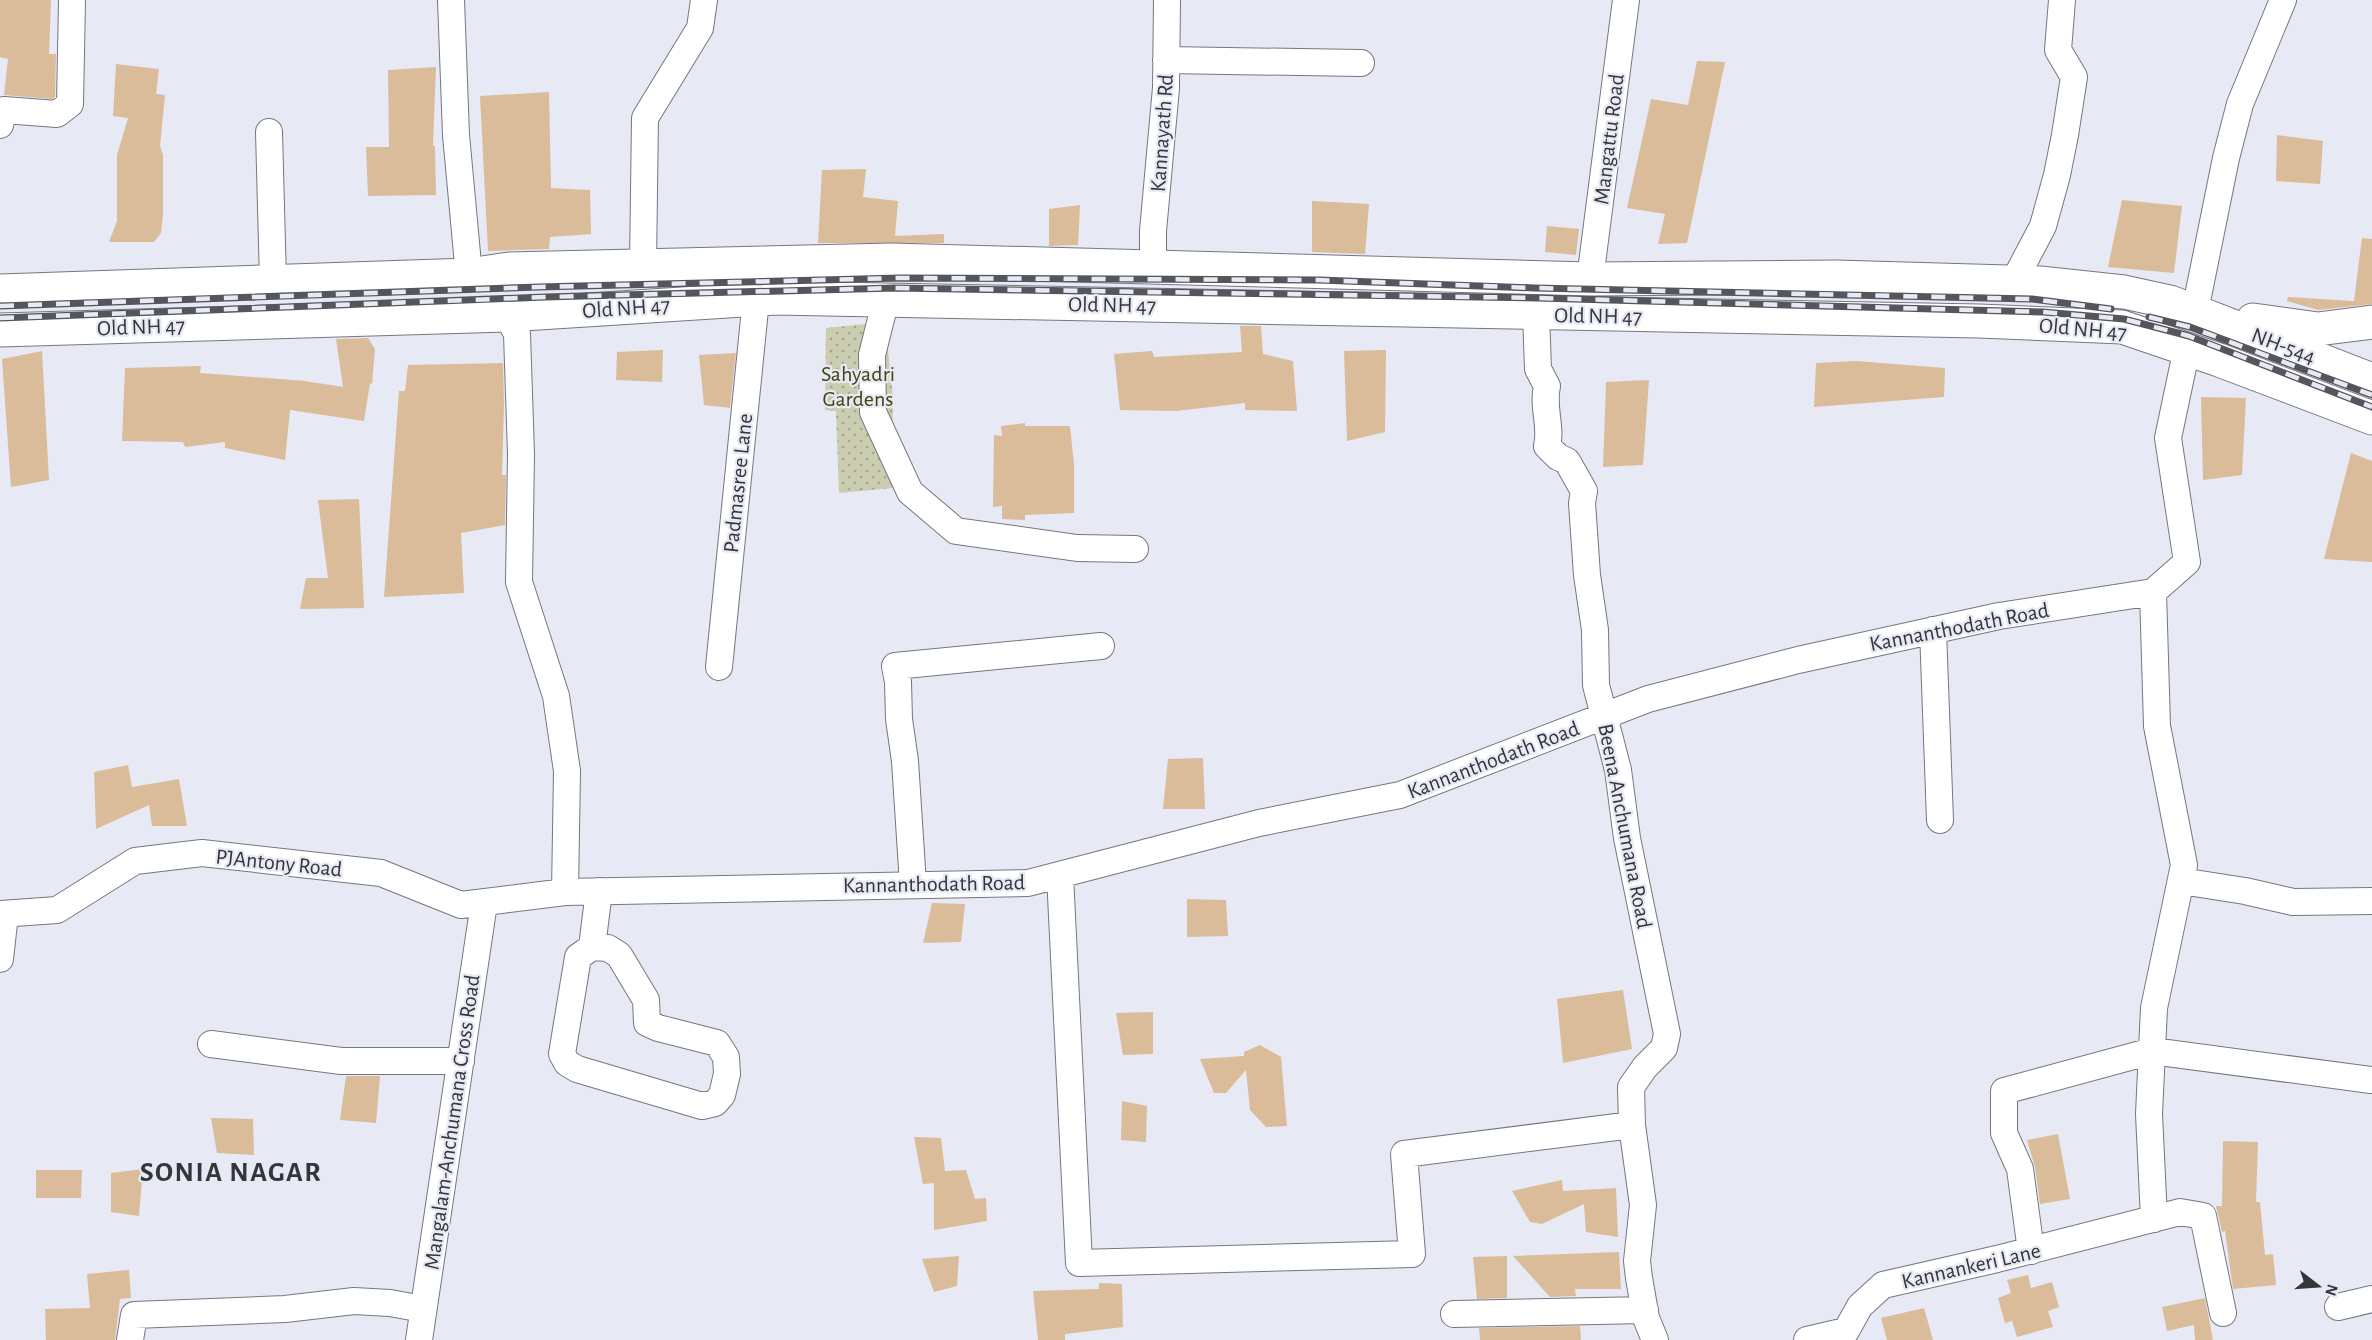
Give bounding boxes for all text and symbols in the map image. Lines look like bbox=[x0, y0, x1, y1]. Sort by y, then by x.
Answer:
street label: Mangattu Road bbox=[1590, 72, 1628, 206]
street label: Kannayath Rd bbox=[1147, 73, 1177, 193]
street label: Old NH 47 bbox=[1068, 293, 1156, 317]
street label: Old NH 47 bbox=[581, 294, 671, 322]
street label: Old NH 47 bbox=[1554, 304, 1642, 328]
street label: Old NH 47 bbox=[97, 314, 185, 340]
street label: Old NH 47 bbox=[2038, 314, 2128, 344]
street label: NH-544 bbox=[2249, 324, 2319, 368]
park label: Sahyadri Gardens bbox=[821, 363, 895, 410]
street label: Padmasree Lane bbox=[720, 412, 756, 554]
street label: Kannanthodath Road bbox=[1868, 599, 2051, 655]
street label: Kannanthodath Road bbox=[1404, 717, 1582, 803]
street label: Beena Anchumana Road bbox=[1594, 722, 1656, 930]
street label: PJAntony Road bbox=[215, 845, 343, 881]
street label: Kannanthodath Road bbox=[843, 871, 1025, 897]
street label: Mangalam-Anchumana Cross Road bbox=[420, 973, 484, 1271]
district label: SONIA NAGAR bbox=[140, 1159, 322, 1187]
street label: Kannankeri Lane bbox=[1900, 1239, 2043, 1293]
north arrow bbox=[2288, 1256, 2348, 1316]
text: N bbox=[2322, 1282, 2341, 1298]

